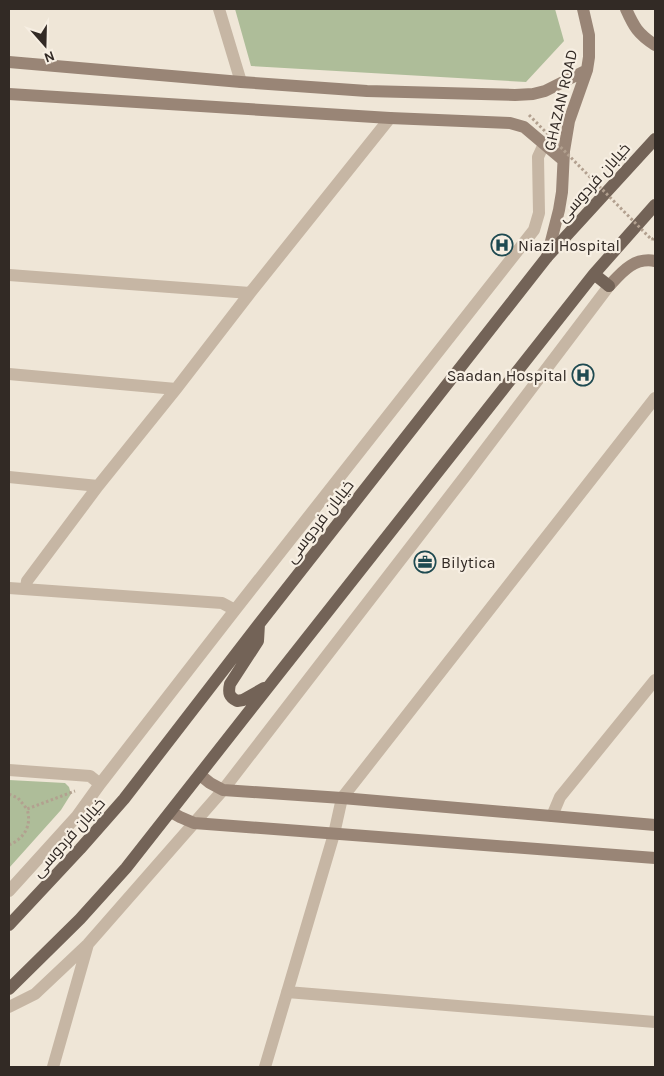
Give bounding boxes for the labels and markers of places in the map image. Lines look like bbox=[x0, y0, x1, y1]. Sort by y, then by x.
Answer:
hospital icon: Niazi Hospital bbox=[490, 233, 514, 257]
place label: Niazi Hospital bbox=[518, 236, 620, 255]
hospital icon: Saadan Hospital bbox=[571, 363, 595, 387]
place label: Saadan Hospital bbox=[447, 366, 567, 385]
office icon: Bilytica bbox=[413, 550, 437, 574]
place label: Bilytica bbox=[441, 553, 496, 572]

